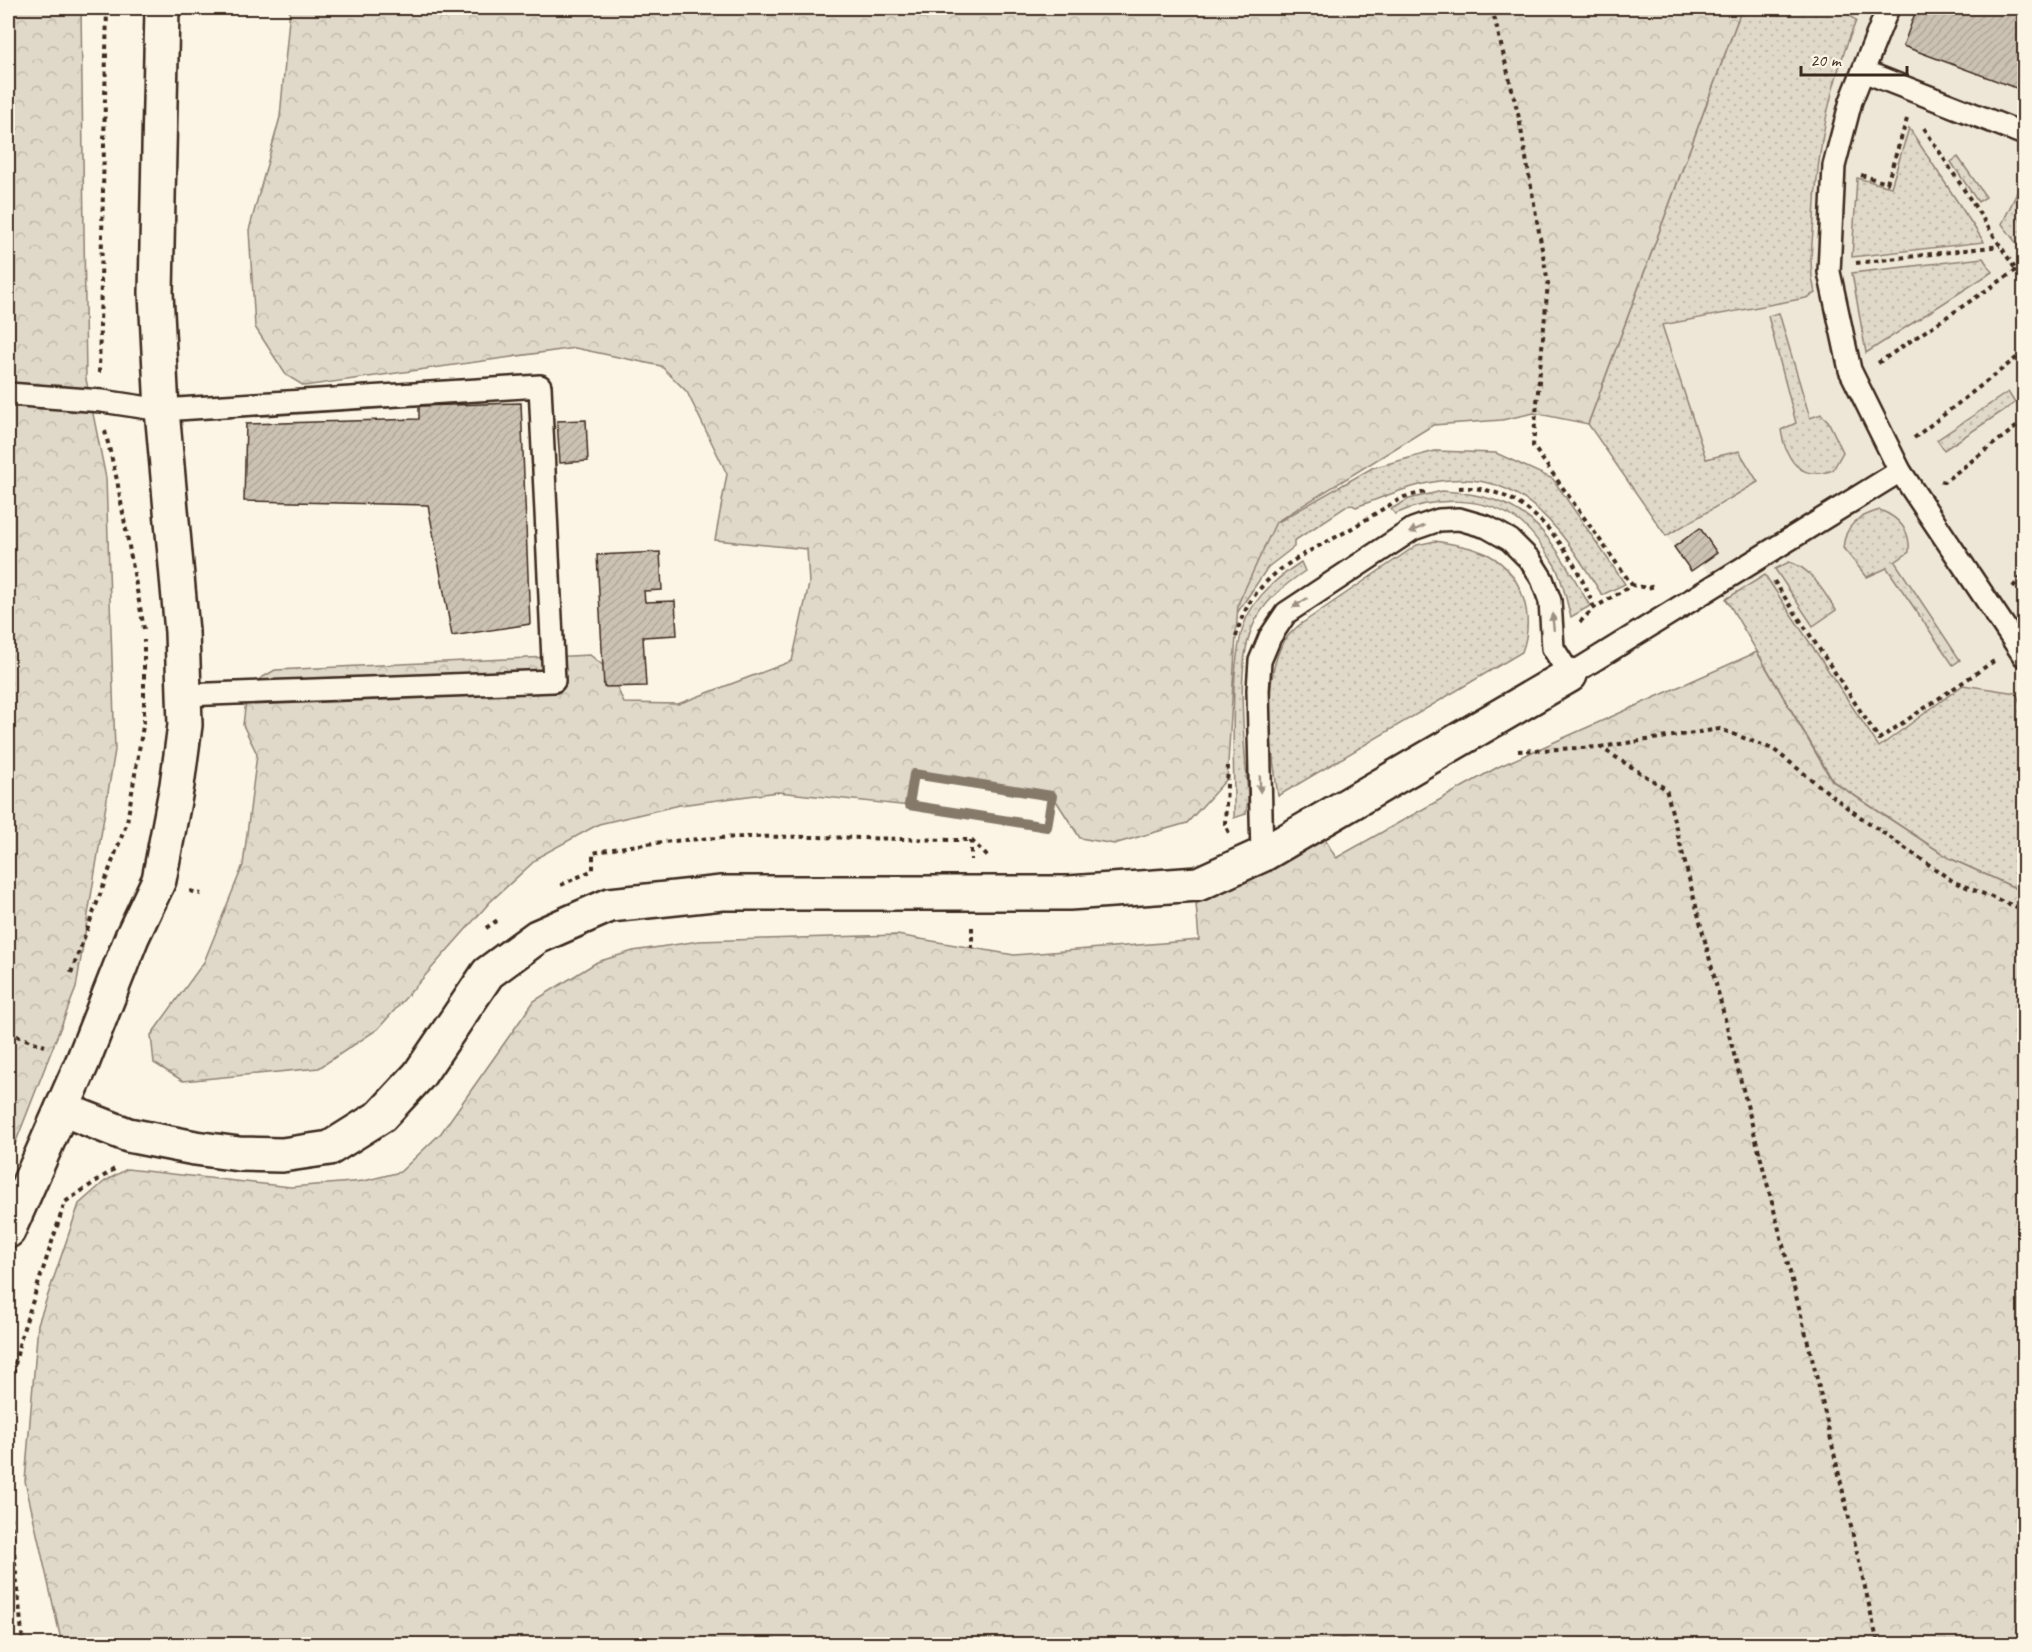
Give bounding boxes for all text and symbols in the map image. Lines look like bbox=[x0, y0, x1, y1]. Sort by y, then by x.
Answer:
scale bar bbox=[1801, 39, 1908, 77]
text: 20 m bbox=[1810, 49, 1843, 71]
one-way arrow bbox=[1407, 524, 1425, 534]
one-way arrow bbox=[1292, 598, 1309, 609]
one-way arrow bbox=[1548, 612, 1557, 631]
one-way arrow bbox=[1256, 774, 1265, 793]

